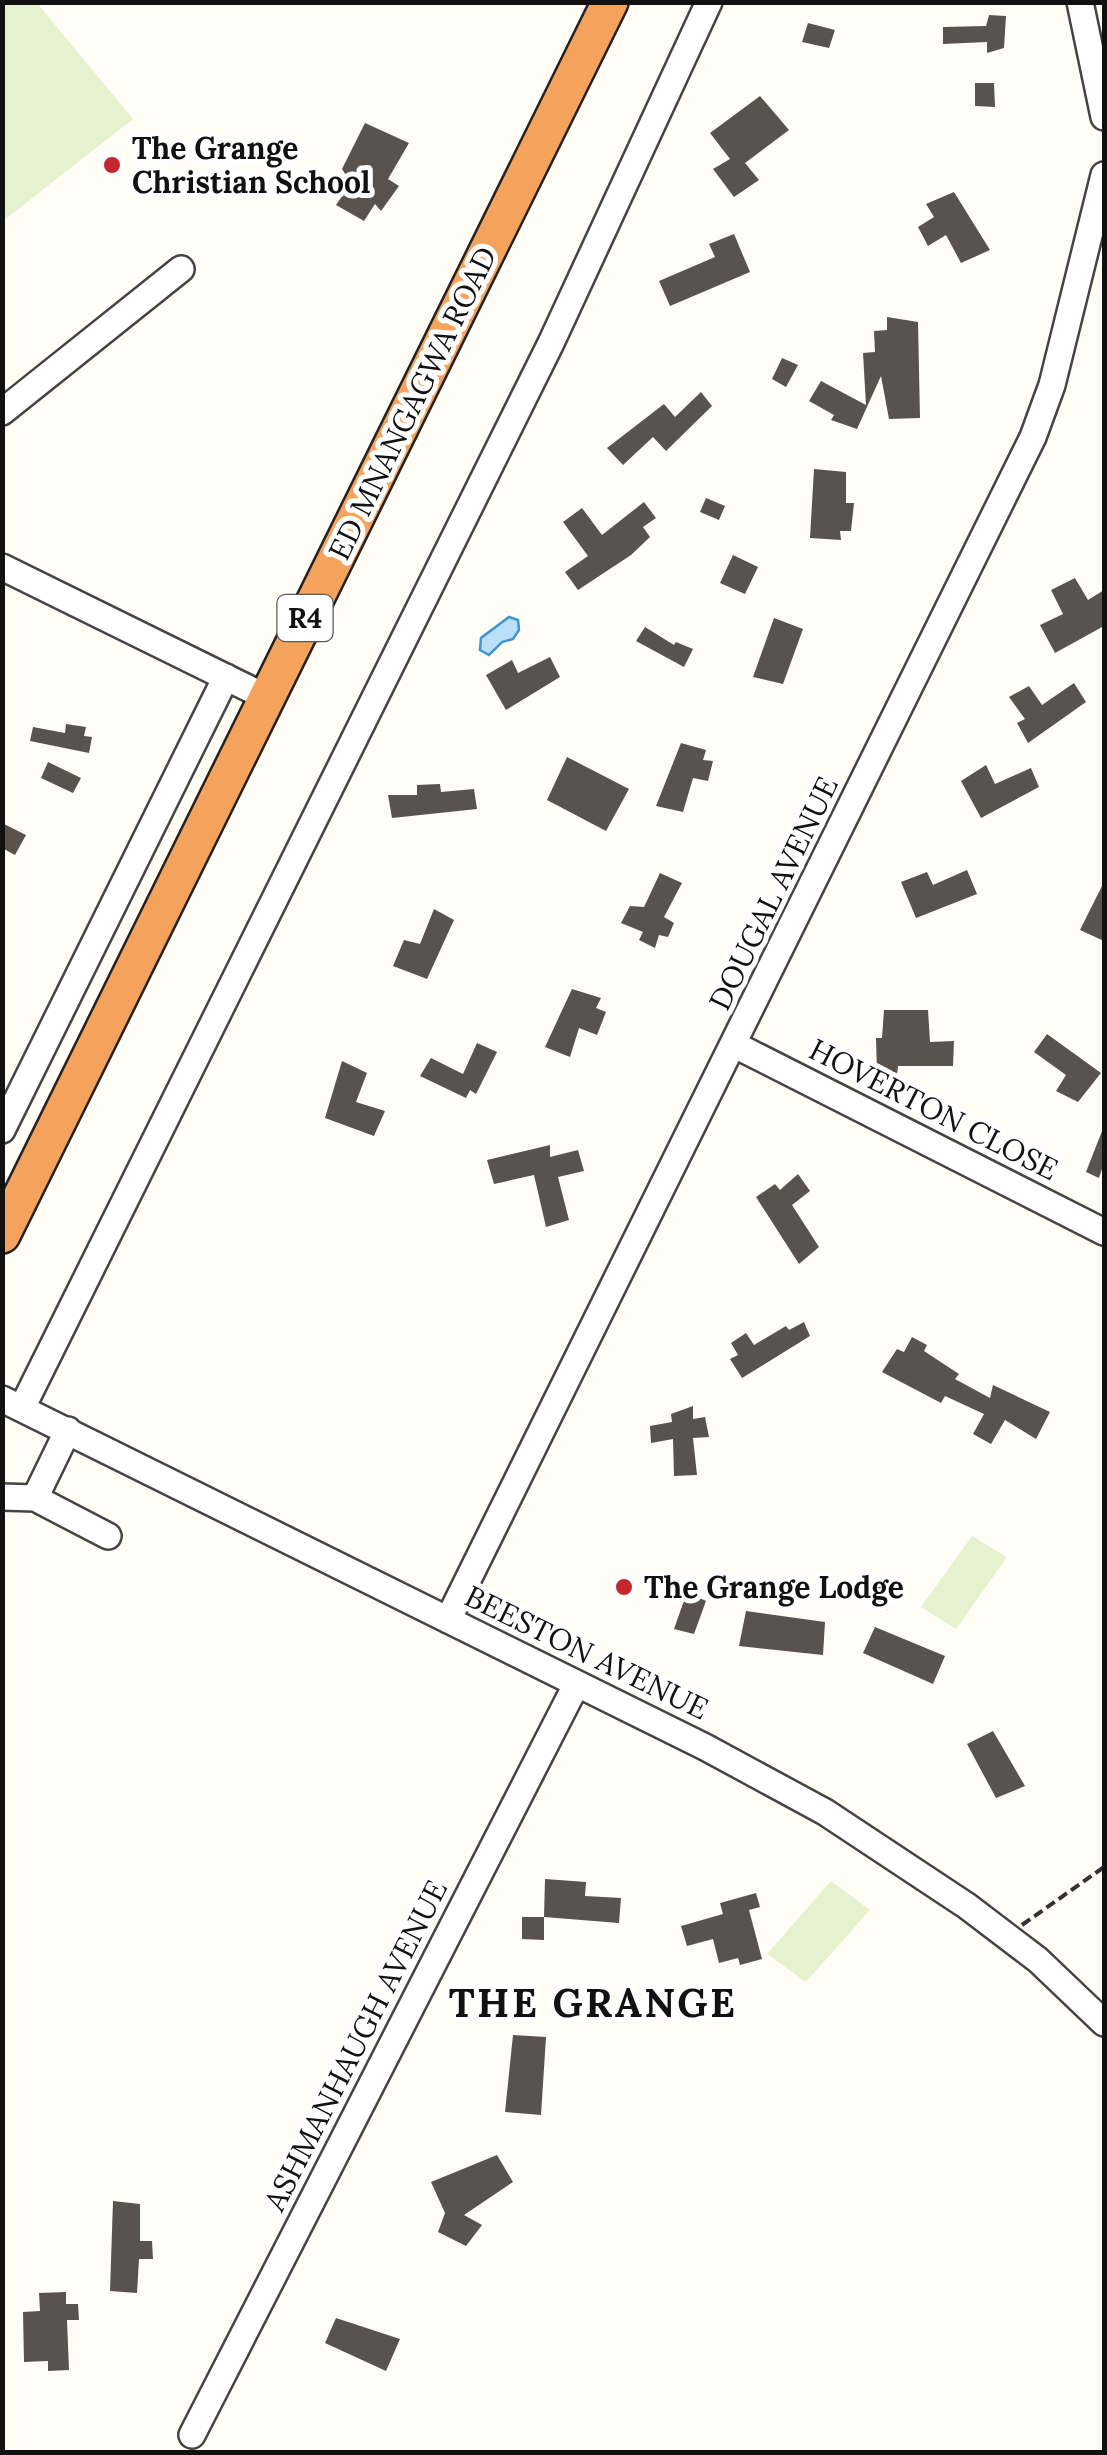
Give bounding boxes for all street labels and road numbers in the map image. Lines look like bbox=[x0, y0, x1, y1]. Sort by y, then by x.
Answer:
street label: ED MNANGAGWA ROAD bbox=[320, 240, 504, 566]
road number: R4 bbox=[278, 595, 332, 641]
street label: DOUGAL AVENUE bbox=[700, 770, 846, 1016]
street label: HOVERTON CLOSE bbox=[803, 1030, 1065, 1188]
street label: BEESTON AVENUE bbox=[459, 1577, 715, 1727]
street label: ASHMANHAUGH AVENUE bbox=[254, 1873, 455, 2218]

